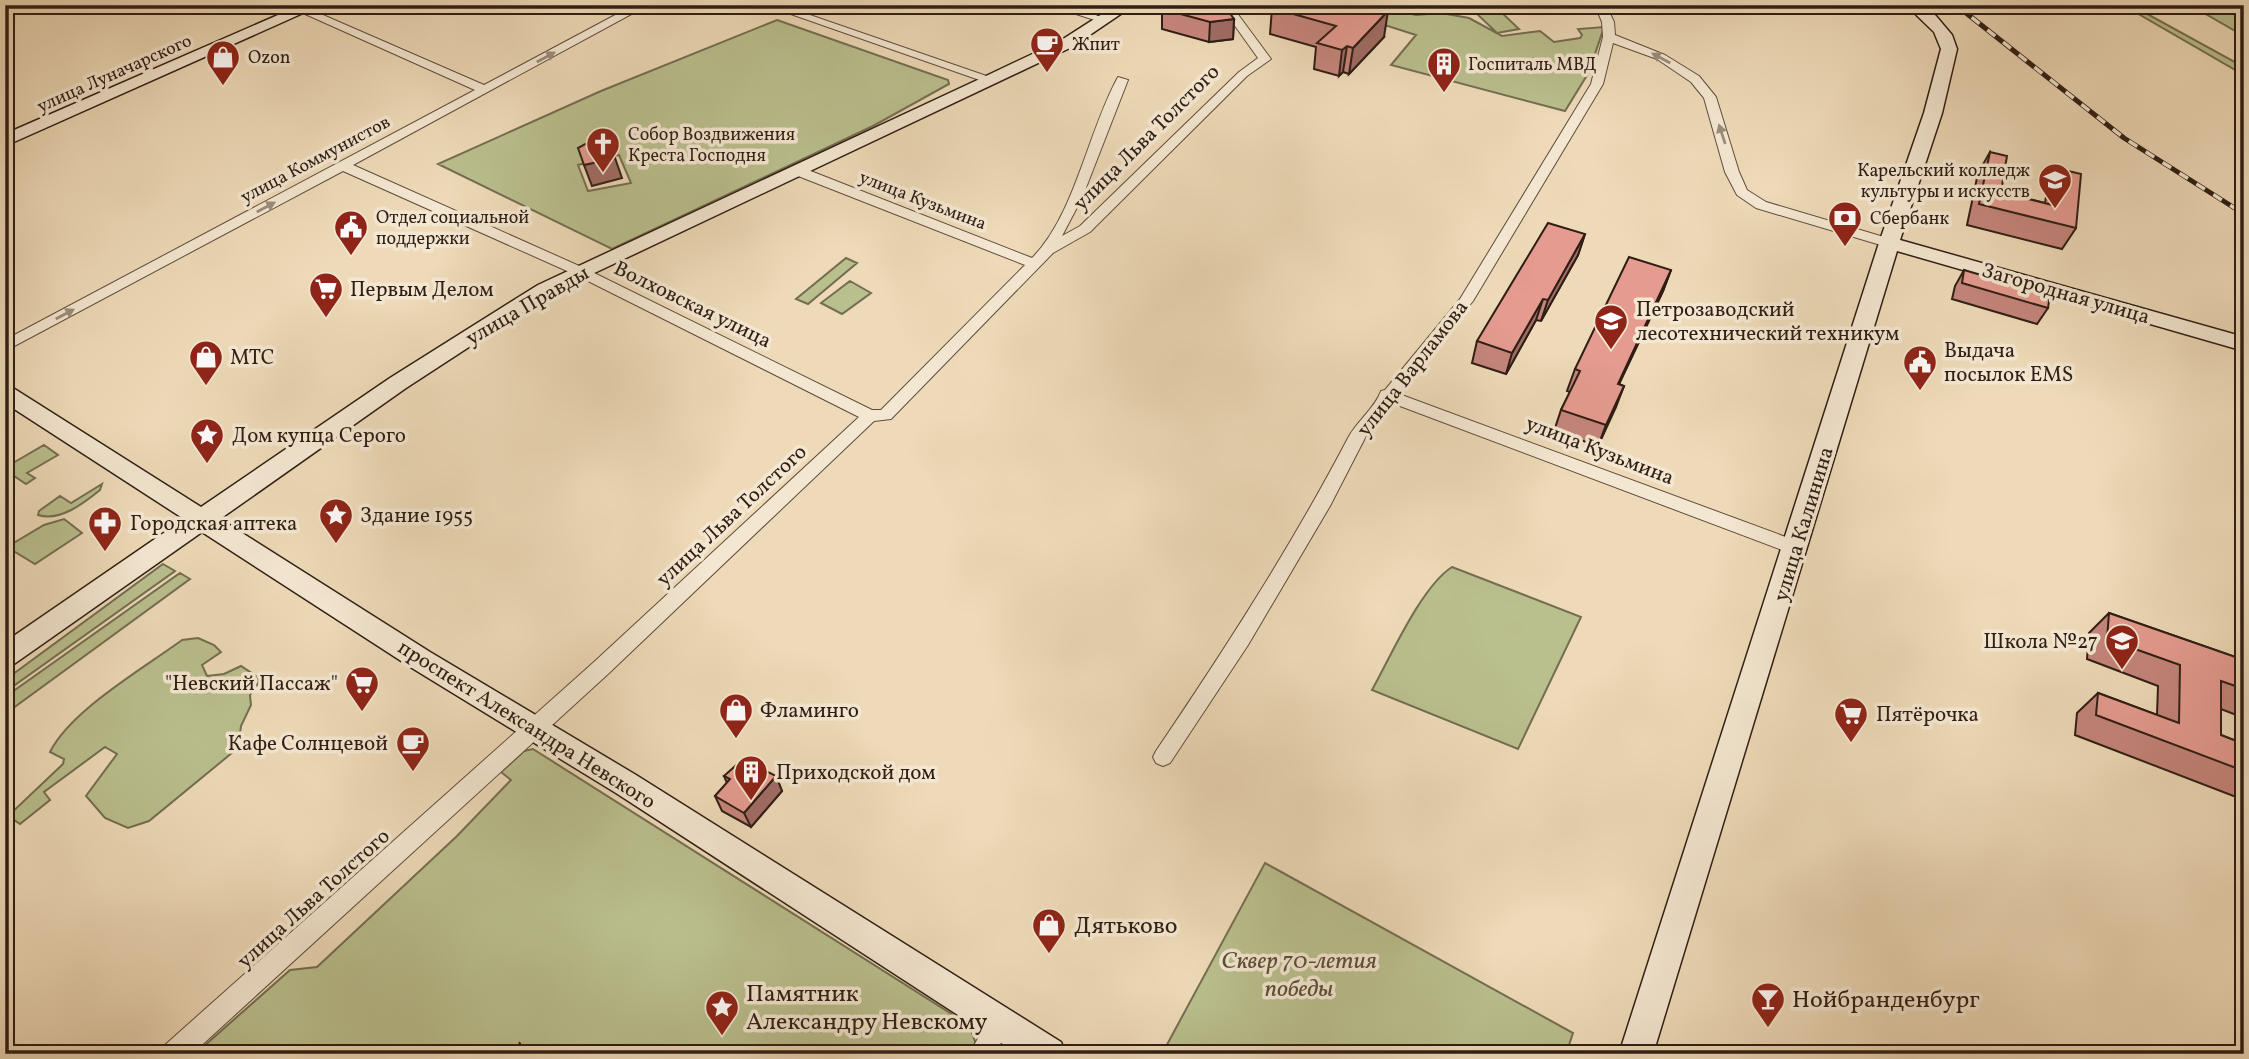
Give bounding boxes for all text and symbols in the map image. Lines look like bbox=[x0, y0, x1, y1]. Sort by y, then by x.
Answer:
cafe icon: Жпит bbox=[1028, 25, 1066, 74]
street label: улица Луначарского bbox=[33, 29, 196, 120]
place label: Жпит bbox=[1072, 33, 1120, 58]
shop icon: Ozon bbox=[204, 38, 242, 87]
building icon: Госпиталь МВД bbox=[1425, 45, 1463, 94]
place label: Ozon bbox=[248, 46, 291, 71]
one-way arrow bbox=[536, 52, 556, 63]
one-way arrow bbox=[1651, 52, 1671, 64]
place label: Госпиталь МВД bbox=[1468, 53, 1597, 78]
street label: улица Льва Толстого bbox=[1067, 58, 1227, 218]
street label: улица Коммунистов bbox=[236, 110, 395, 210]
place label: Собор Воздвижения Креста Господня bbox=[628, 123, 795, 169]
one-way arrow bbox=[1716, 123, 1726, 144]
church icon: Собор Воздвижения Креста Господня bbox=[584, 125, 622, 174]
place label: Карельский колледж культуры и искусств bbox=[1857, 159, 2030, 205]
school or university icon: Карельский колледж культуры и искусств bbox=[2036, 161, 2074, 210]
street label: улица Кузьмина bbox=[855, 166, 990, 237]
bank icon: Сбербанк bbox=[1826, 199, 1864, 248]
one-way arrow bbox=[256, 201, 276, 212]
place label: Отдел социальной поддержки bbox=[376, 206, 529, 252]
place label: Сбербанк bbox=[1870, 207, 1950, 232]
public building icon: Отдел социальной поддержки bbox=[332, 208, 370, 257]
street label: Волховская улица bbox=[609, 255, 776, 356]
street label: Загородная улица bbox=[1978, 257, 2153, 332]
street label: улица Правды bbox=[461, 259, 595, 353]
supermarket icon: Первым Делом bbox=[307, 270, 345, 319]
place label: Первым Делом bbox=[350, 276, 494, 305]
street label: улица Варламова bbox=[1351, 295, 1476, 443]
place label: Петрозаводский лесотехнический техникум bbox=[1636, 296, 1899, 349]
school or university icon: Петрозаводский лесотехнический техникум bbox=[1592, 302, 1630, 351]
one-way arrow bbox=[56, 308, 76, 320]
place label: Выдача посылок EMS bbox=[1944, 337, 2073, 390]
shop icon: МТС bbox=[187, 338, 225, 387]
public building icon: Выдача посылок EMS bbox=[1901, 343, 1939, 392]
place label: МТС bbox=[230, 344, 275, 373]
street label: улица Кузьмина bbox=[1521, 410, 1678, 493]
place icon: Дом купца Серого bbox=[188, 416, 226, 465]
place label: Дом купца Серого bbox=[232, 422, 406, 451]
street label: улица Льва Толстого bbox=[650, 438, 814, 594]
street label: улица Калинина bbox=[1767, 443, 1842, 605]
place icon: Здание 1955 bbox=[317, 496, 355, 545]
place label: Здание 1955 bbox=[360, 502, 473, 531]
pharmacy icon: Городская аптека bbox=[86, 504, 124, 553]
place label: Городская аптека bbox=[130, 510, 297, 539]
school or university icon: Школа №27 bbox=[2103, 622, 2141, 671]
place label: Школа №27 bbox=[1983, 628, 2098, 657]
street label: проспект Александра Невского bbox=[392, 634, 661, 817]
supermarket icon: "Невский Пассаж" bbox=[343, 664, 381, 713]
place label: "Невский Пассаж" bbox=[165, 670, 338, 699]
shop icon: Фламинго bbox=[717, 691, 755, 740]
supermarket icon: Пятёрочка bbox=[1832, 695, 1870, 744]
place label: Фламинго bbox=[760, 697, 859, 726]
place label: Пятёрочка bbox=[1876, 701, 1979, 730]
cafe icon: Кафе Солнцевой bbox=[394, 724, 432, 773]
place label: Кафе Солнцевой bbox=[228, 730, 388, 759]
building icon: Приходской дом bbox=[732, 753, 770, 802]
place label: Приходской дом bbox=[776, 759, 936, 788]
street label: улица Льва Толстого bbox=[231, 823, 397, 976]
shop icon: Дятьково bbox=[1030, 906, 1068, 955]
place label: Дятьково bbox=[1074, 910, 1178, 944]
park label: Сквер 70-летия победы bbox=[1221, 945, 1377, 1007]
place label: Памятник Александру Невскому bbox=[746, 978, 987, 1040]
bar icon: Нойбранденбург bbox=[1749, 980, 1787, 1029]
place label: Нойбранденбург bbox=[1792, 984, 1980, 1018]
place icon: Памятник Александру Невскому bbox=[703, 988, 741, 1037]

